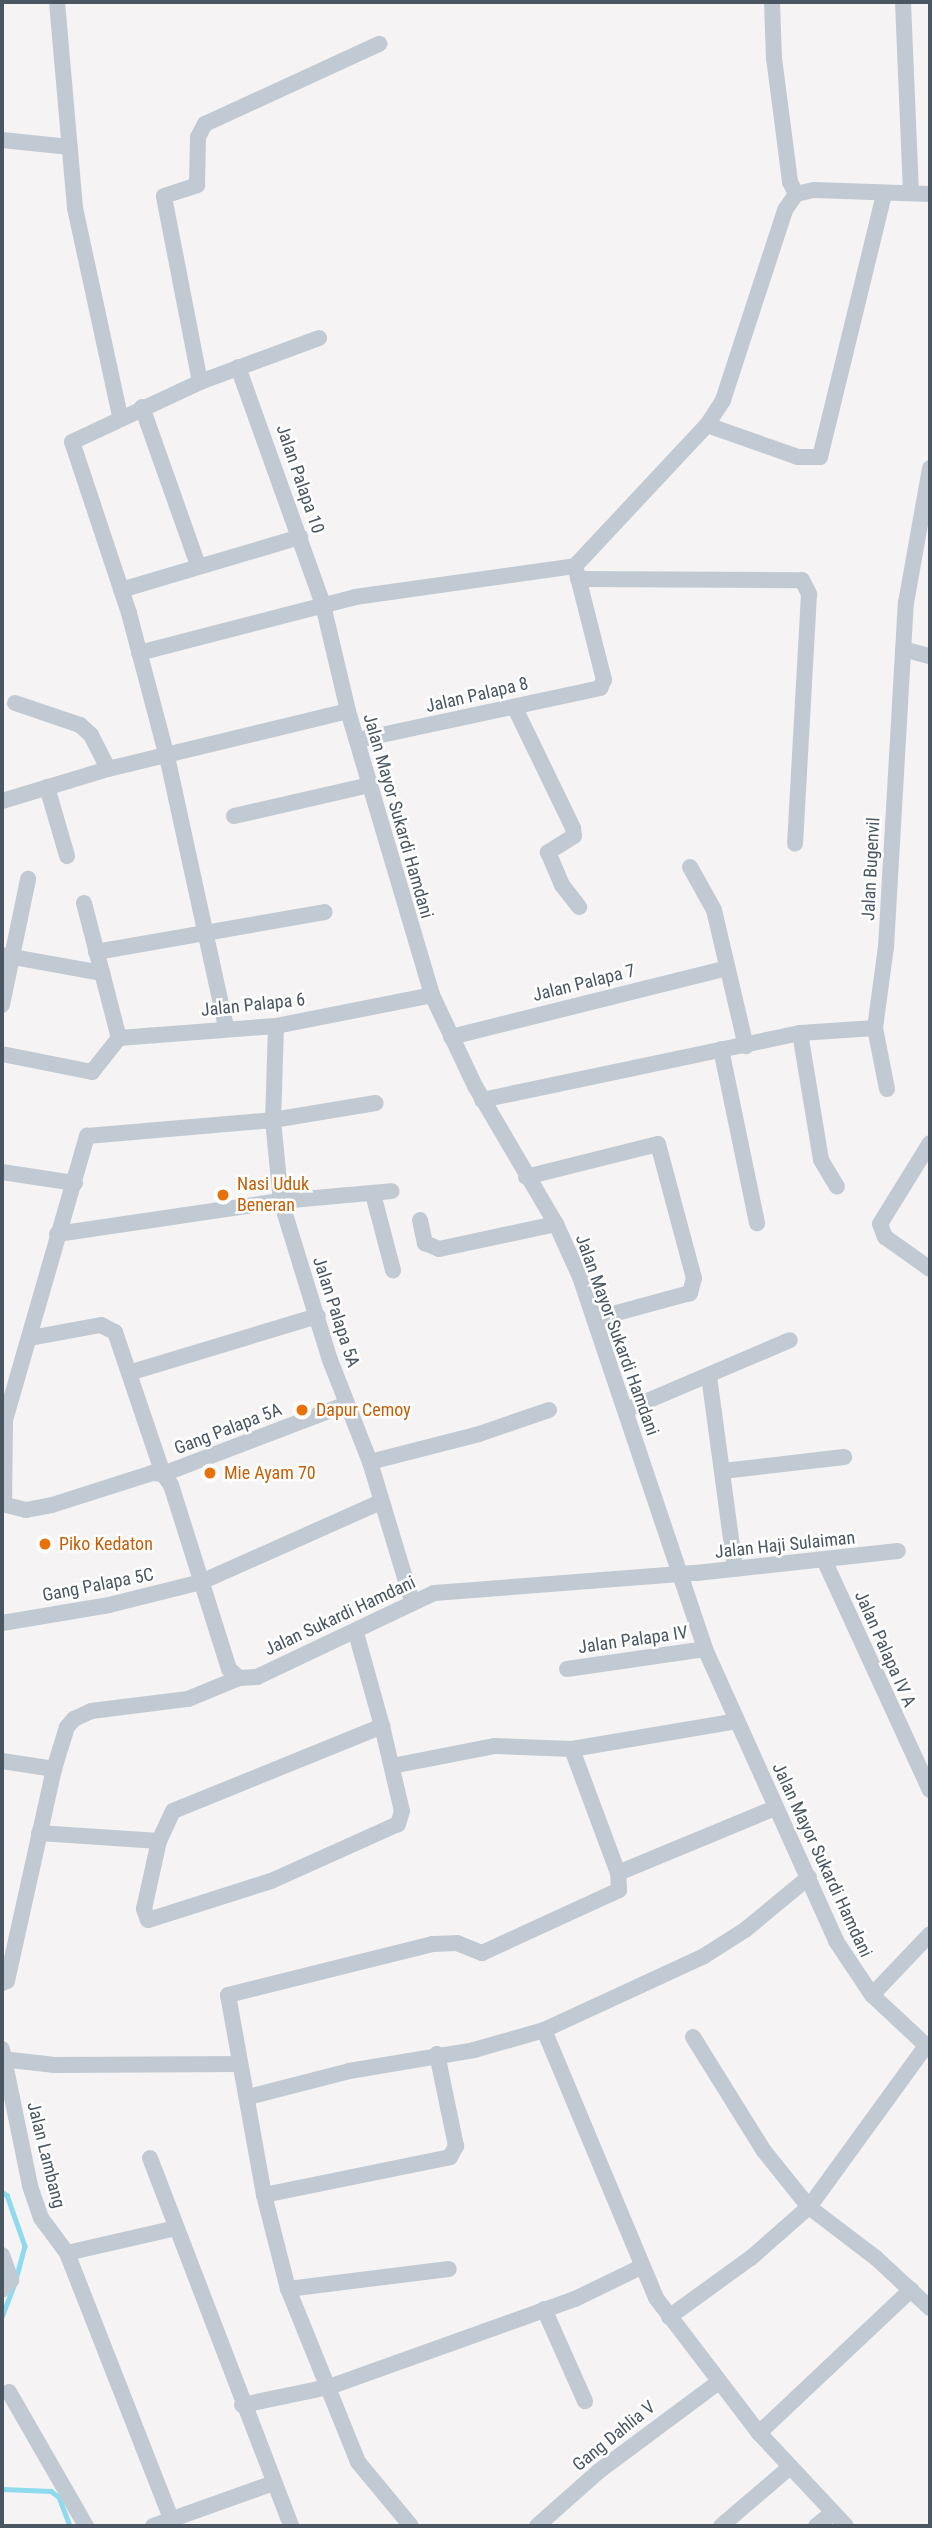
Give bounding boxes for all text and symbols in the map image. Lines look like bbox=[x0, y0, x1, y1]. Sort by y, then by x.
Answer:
street label: Jalan Palapa 10 bbox=[271, 422, 329, 536]
street label: Jalan Palapa 8 bbox=[424, 673, 530, 717]
street label: Jalan Mayor Sukardi Hamdani bbox=[358, 711, 438, 921]
street label: Jalan Bugenvil bbox=[858, 817, 884, 921]
street label: Jalan Palapa 7 bbox=[531, 960, 637, 1006]
street label: Jalan Palapa 6 bbox=[200, 989, 306, 1021]
place label: Nasi Uduk Beneran bbox=[237, 1174, 309, 1216]
marker: Nasi Uduk Beneran bbox=[215, 1187, 231, 1203]
street label: Jalan Mayor Sukardi Hamdani bbox=[571, 1232, 663, 1438]
street label: Jalan Palapa 5A bbox=[308, 1254, 364, 1370]
street label: Gang Palapa 5A bbox=[171, 1399, 285, 1459]
place label: Dapur Cemoy bbox=[316, 1399, 411, 1421]
marker: Dapur Cemoy bbox=[294, 1402, 310, 1418]
place label: Mie Ayam 70 bbox=[224, 1462, 316, 1484]
marker: Mie Ayam 70 bbox=[202, 1465, 218, 1481]
street label: Jalan Haji Sulaiman bbox=[714, 1527, 856, 1563]
place label: Piko Kedaton bbox=[59, 1533, 153, 1555]
marker: Piko Kedaton bbox=[37, 1536, 53, 1552]
street label: Gang Palapa 5C bbox=[40, 1564, 156, 1606]
street label: Jalan Sukardi Hamdani bbox=[261, 1572, 419, 1660]
street label: Jalan Palapa IV A bbox=[850, 1588, 920, 1710]
street label: Jalan Palapa IV bbox=[577, 1622, 689, 1658]
street label: Jalan Mayor Sukardi Hamdani bbox=[767, 1759, 877, 1961]
street label: Jalan Lambang bbox=[22, 2100, 70, 2210]
street label: Gang Dahlia V bbox=[568, 2396, 660, 2476]

